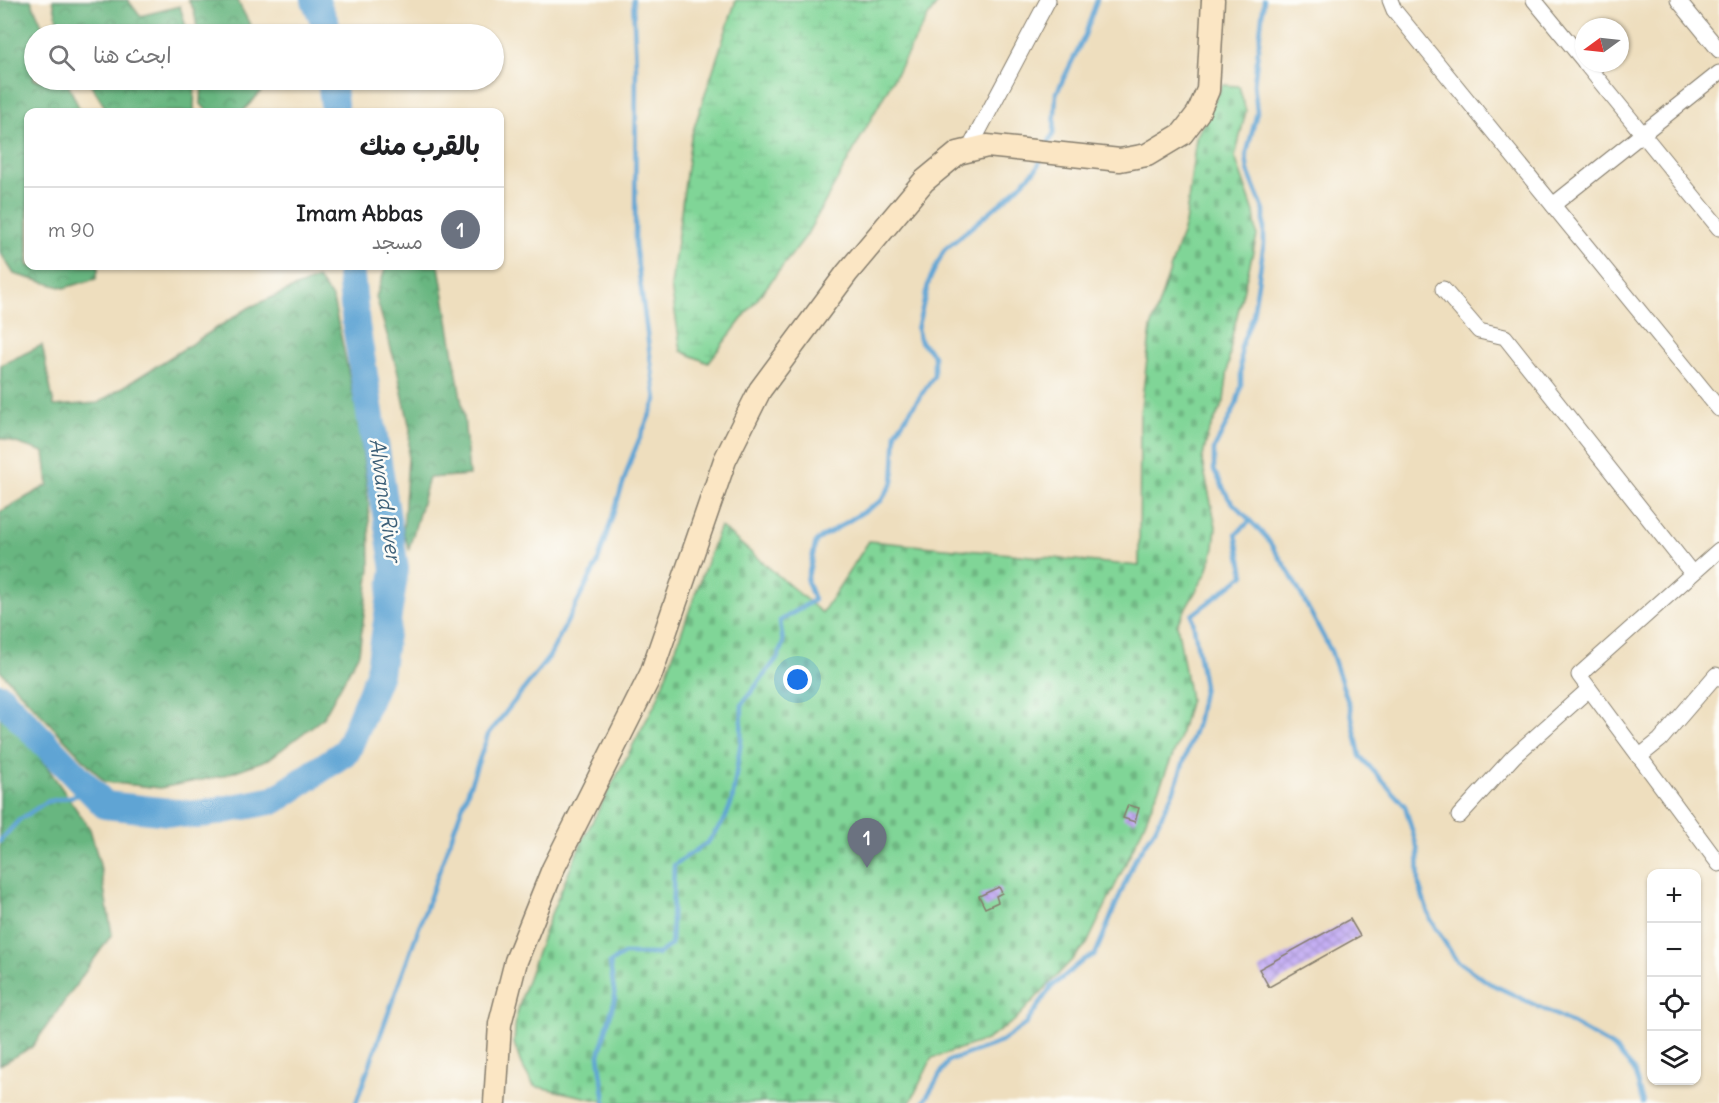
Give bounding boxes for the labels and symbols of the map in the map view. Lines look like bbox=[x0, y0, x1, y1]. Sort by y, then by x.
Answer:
north arrow bbox=[1575, 18, 1629, 72]
water label: Alwand River bbox=[363, 436, 408, 566]
your location bbox=[783, 665, 812, 694]
pin: 1 bbox=[848, 818, 886, 868]

